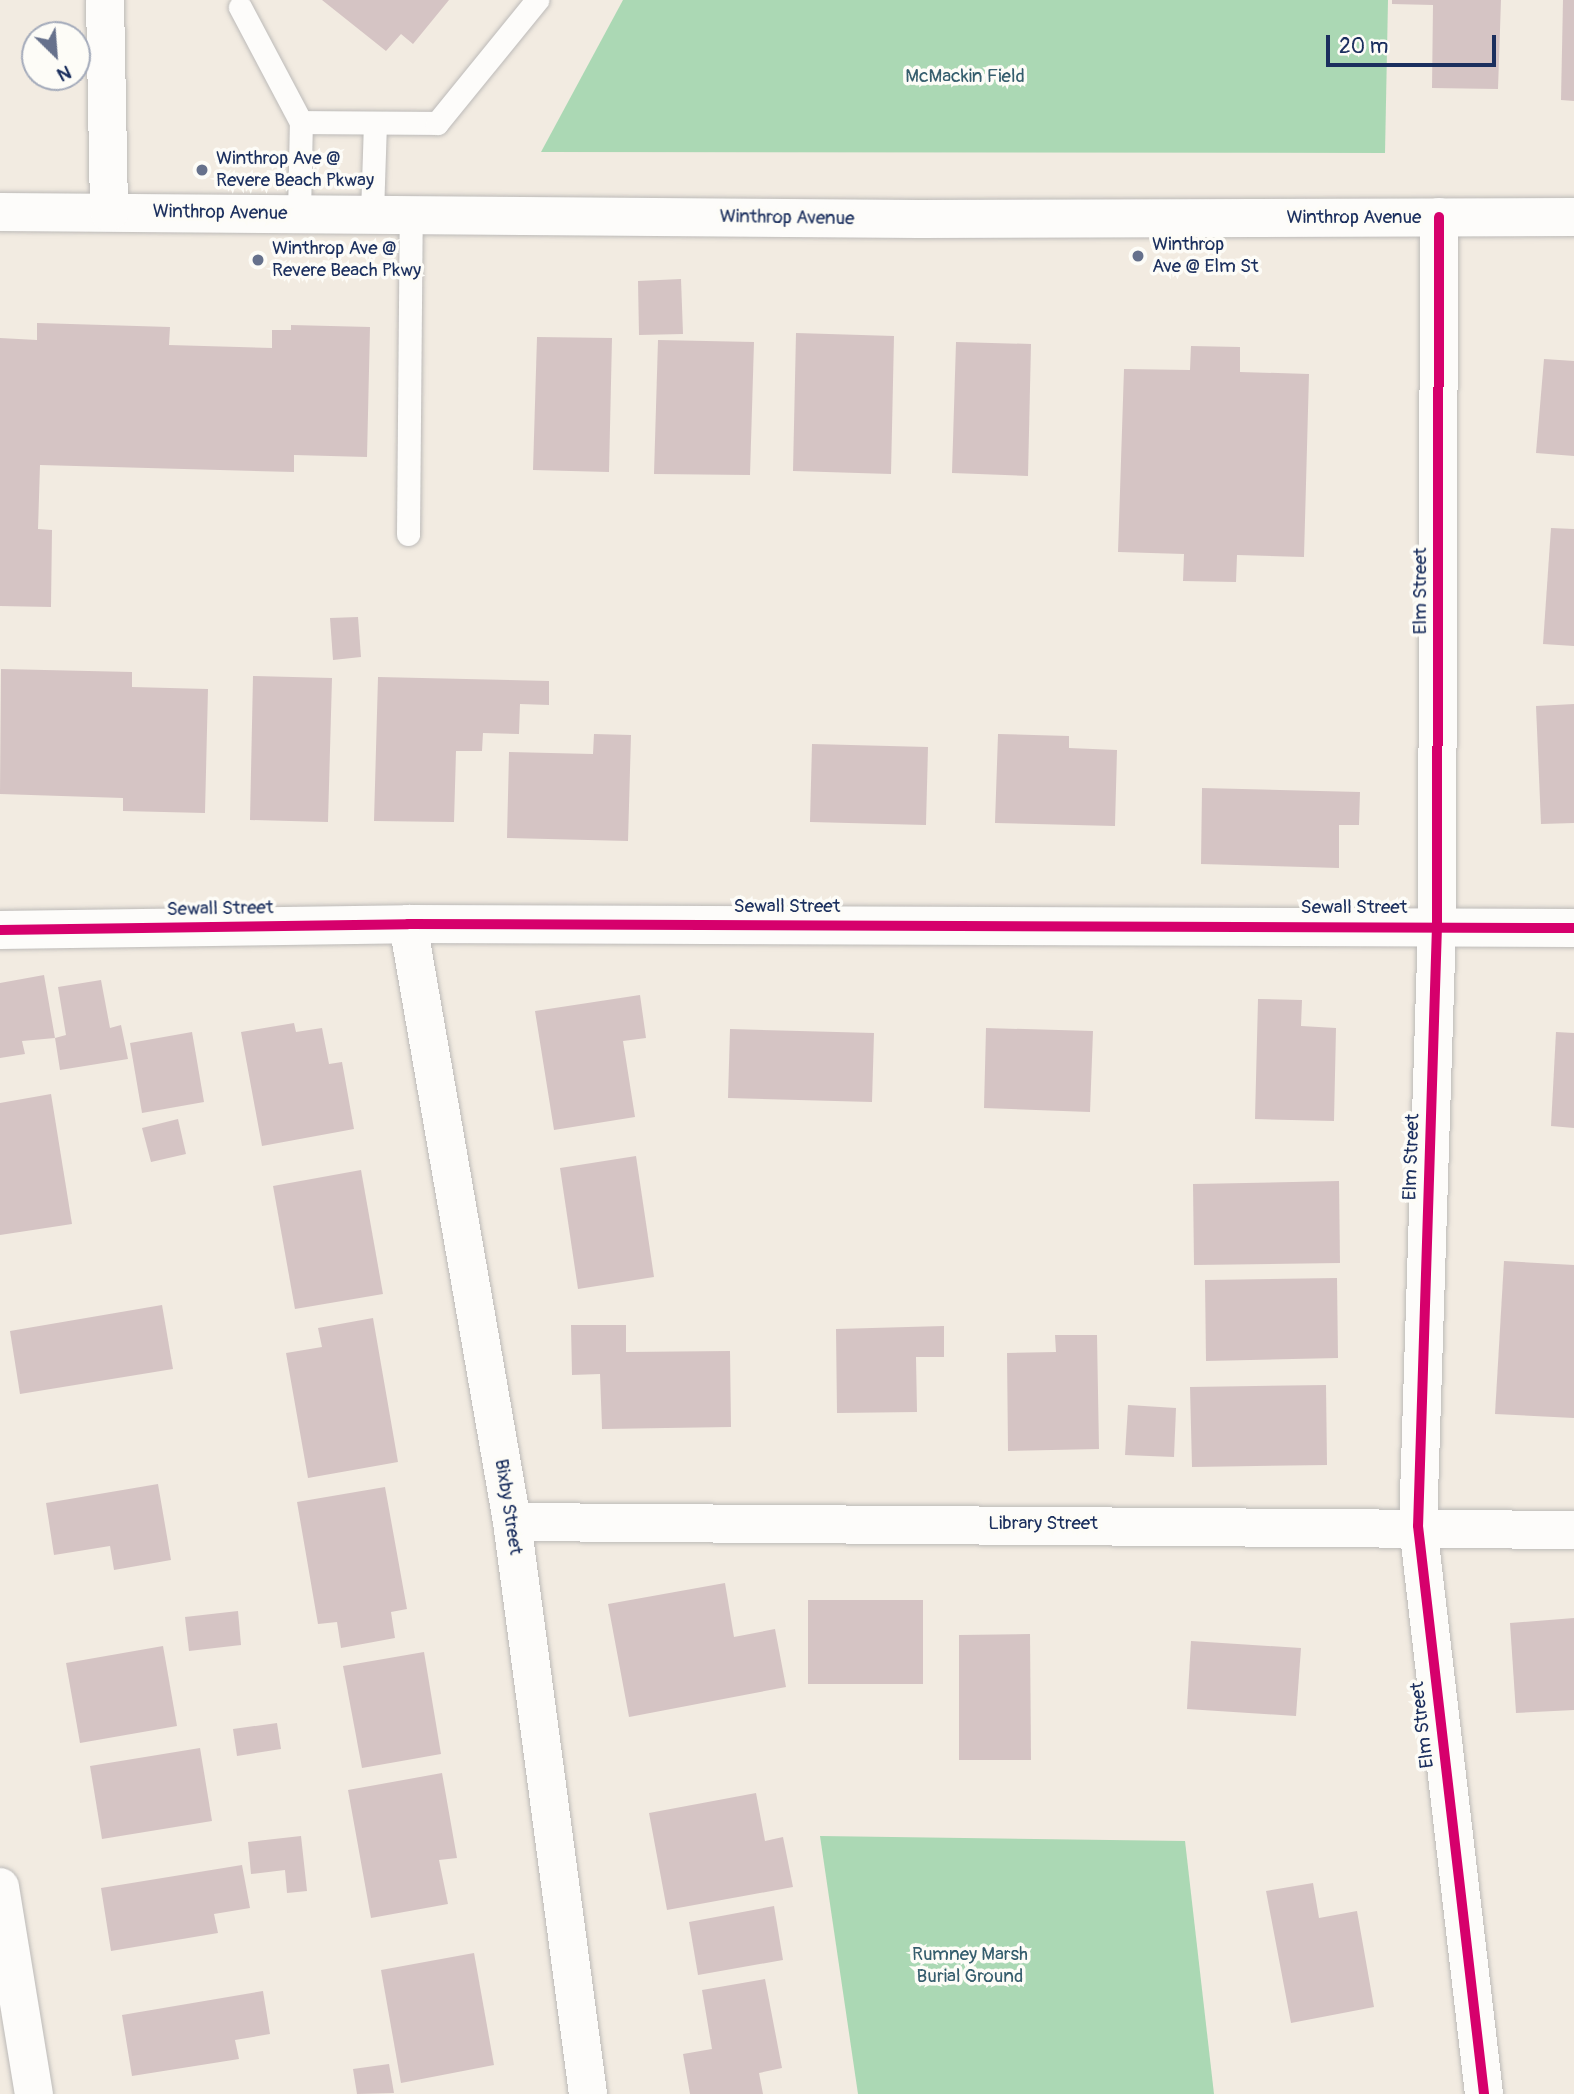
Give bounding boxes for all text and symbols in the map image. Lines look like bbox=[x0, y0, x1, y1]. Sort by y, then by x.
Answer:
north arrow bbox=[21, 21, 91, 91]
scale bar bbox=[1329, 21, 1499, 65]
text: 20 m bbox=[1339, 33, 1388, 60]
text: N bbox=[53, 60, 75, 87]
park label: McMackin Field bbox=[905, 66, 1025, 88]
place label: Winthrop Ave @ Revere Beach Pkway bbox=[216, 148, 374, 192]
marker: Winthrop Ave @ Revere Beach Pkway bbox=[194, 162, 210, 178]
street label: Winthrop Avenue bbox=[152, 200, 288, 226]
street label: Winthrop Avenue bbox=[719, 205, 855, 231]
street label: Winthrop Avenue bbox=[1287, 207, 1421, 229]
place label: Winthrop Ave @ Elm St bbox=[1152, 234, 1259, 278]
place label: Winthrop Ave @ Revere Beach Pkwy bbox=[272, 238, 421, 282]
marker: Winthrop Ave @ Elm St bbox=[1130, 248, 1146, 264]
marker: Winthrop Ave @ Revere Beach Pkwy bbox=[250, 252, 266, 268]
street label: Elm Street bbox=[1410, 548, 1432, 634]
street label: Sewall Street bbox=[734, 896, 840, 918]
street label: Sewall Street bbox=[166, 897, 274, 921]
street label: Sewall Street bbox=[1301, 897, 1407, 919]
street label: Elm Street bbox=[1399, 1113, 1425, 1201]
street label: Bixby Street bbox=[489, 1457, 527, 1557]
street label: Library Street bbox=[988, 1513, 1098, 1535]
street label: Elm Street bbox=[1406, 1680, 1440, 1770]
park label: Rumney Marsh Burial Ground bbox=[912, 1944, 1028, 1988]

